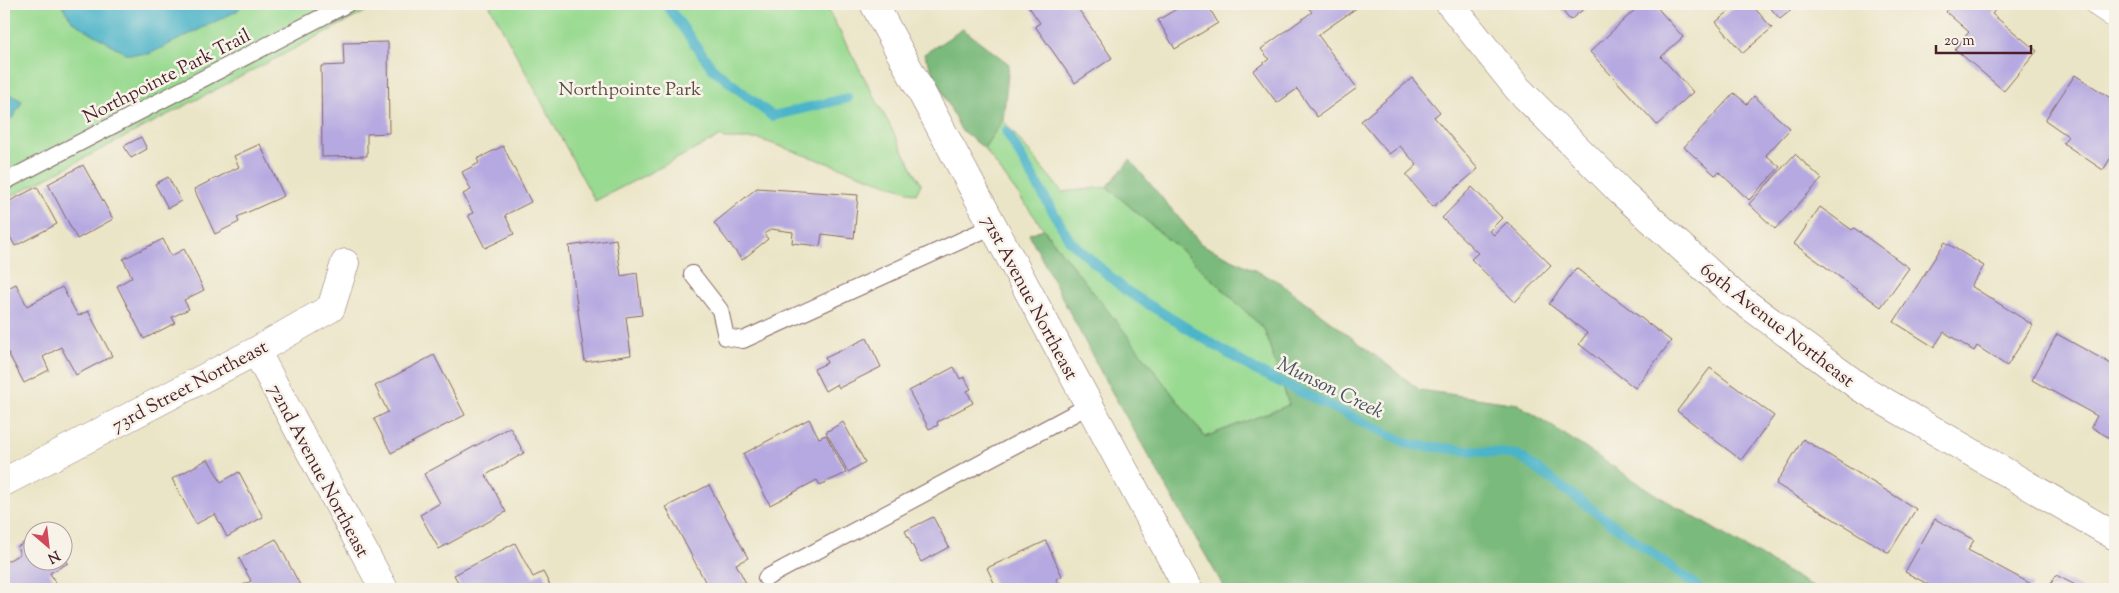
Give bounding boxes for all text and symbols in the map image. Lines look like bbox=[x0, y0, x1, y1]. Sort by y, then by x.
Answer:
scale bar bbox=[1936, 22, 2032, 54]
street label: Northpointe Park Trail bbox=[78, 23, 256, 131]
text: 20 m bbox=[1944, 31, 1975, 52]
park label: Northpointe Park bbox=[559, 77, 702, 104]
street label: 71st Avenue Northeast bbox=[974, 211, 1084, 386]
street label: 69th Avenue Northeast bbox=[1694, 257, 1860, 395]
street label: 73rd Street Northeast bbox=[107, 334, 274, 440]
water label: Munson Creek bbox=[1272, 351, 1388, 428]
street label: 72nd Avenue Northeast bbox=[261, 380, 375, 563]
north arrow bbox=[22, 520, 72, 570]
text: N bbox=[44, 544, 63, 567]

